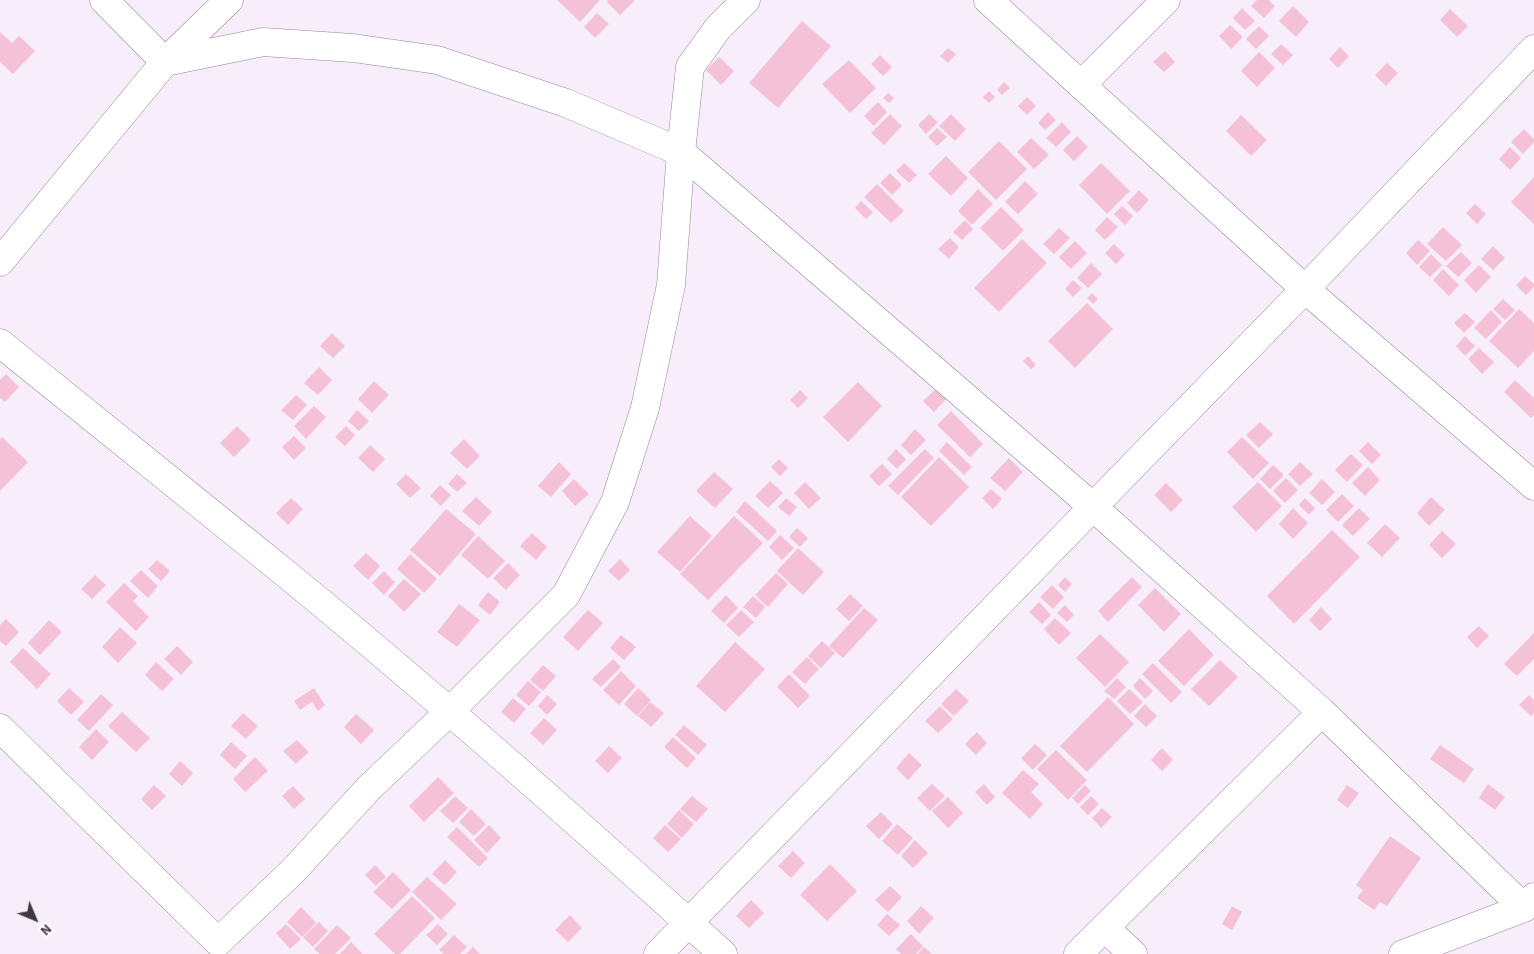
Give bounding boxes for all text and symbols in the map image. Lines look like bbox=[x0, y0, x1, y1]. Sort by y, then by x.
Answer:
north arrow bbox=[10, 894, 60, 944]
text: N bbox=[35, 919, 56, 940]

